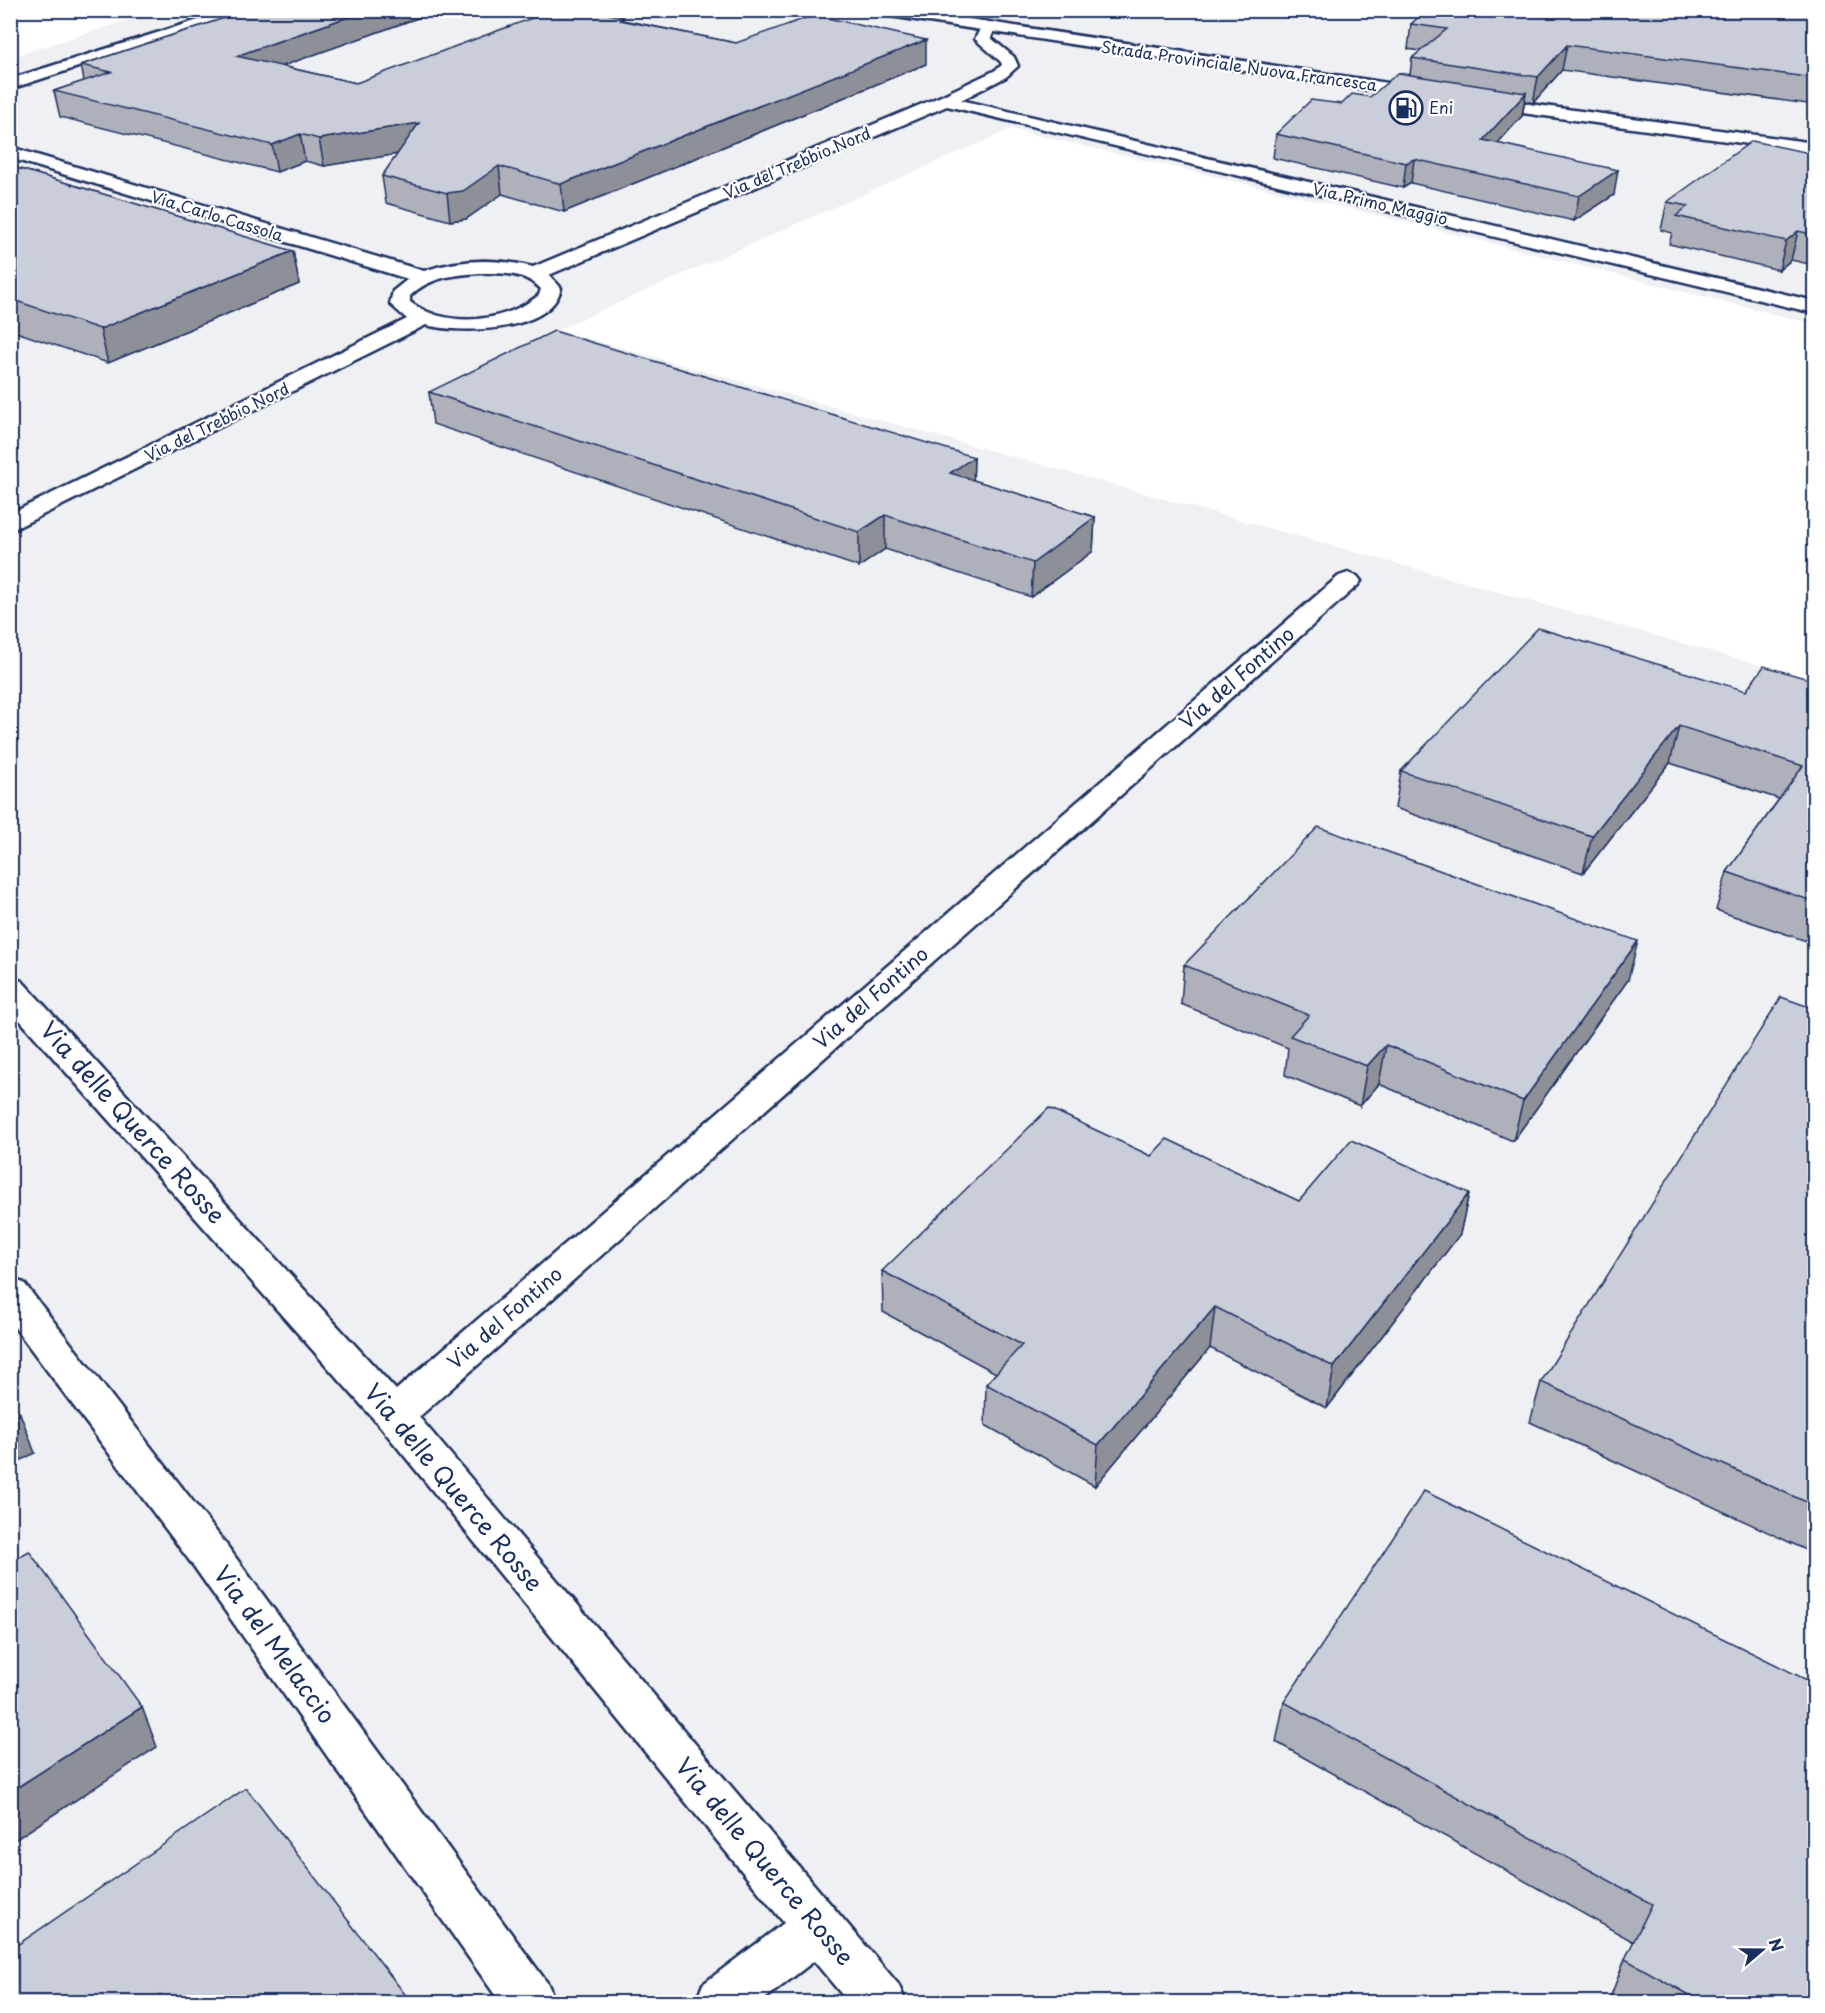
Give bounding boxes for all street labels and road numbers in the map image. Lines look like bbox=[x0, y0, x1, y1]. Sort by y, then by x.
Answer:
street label: Strada Provinciale Nuova Francesca bbox=[1100, 34, 1379, 96]
street label: Via del Trebbio Nord bbox=[719, 120, 874, 204]
street label: Via Primo Maggio bbox=[1310, 176, 1450, 230]
street label: Via Carlo Cassola bbox=[148, 184, 286, 247]
street label: Via del Trebbio Nord bbox=[140, 376, 293, 467]
street label: Via del Fontino bbox=[1172, 619, 1300, 736]
street label: Via del Fontino bbox=[806, 939, 934, 1056]
street label: Via delle Querce Rosse bbox=[33, 1012, 234, 1231]
street label: Via del Fontino bbox=[440, 1259, 568, 1376]
street label: Via delle Querce Rosse bbox=[357, 1375, 552, 1599]
street label: Via del Melaccio bbox=[206, 1557, 345, 1730]
street label: Via delle Querce Rosse bbox=[668, 1749, 863, 1973]

